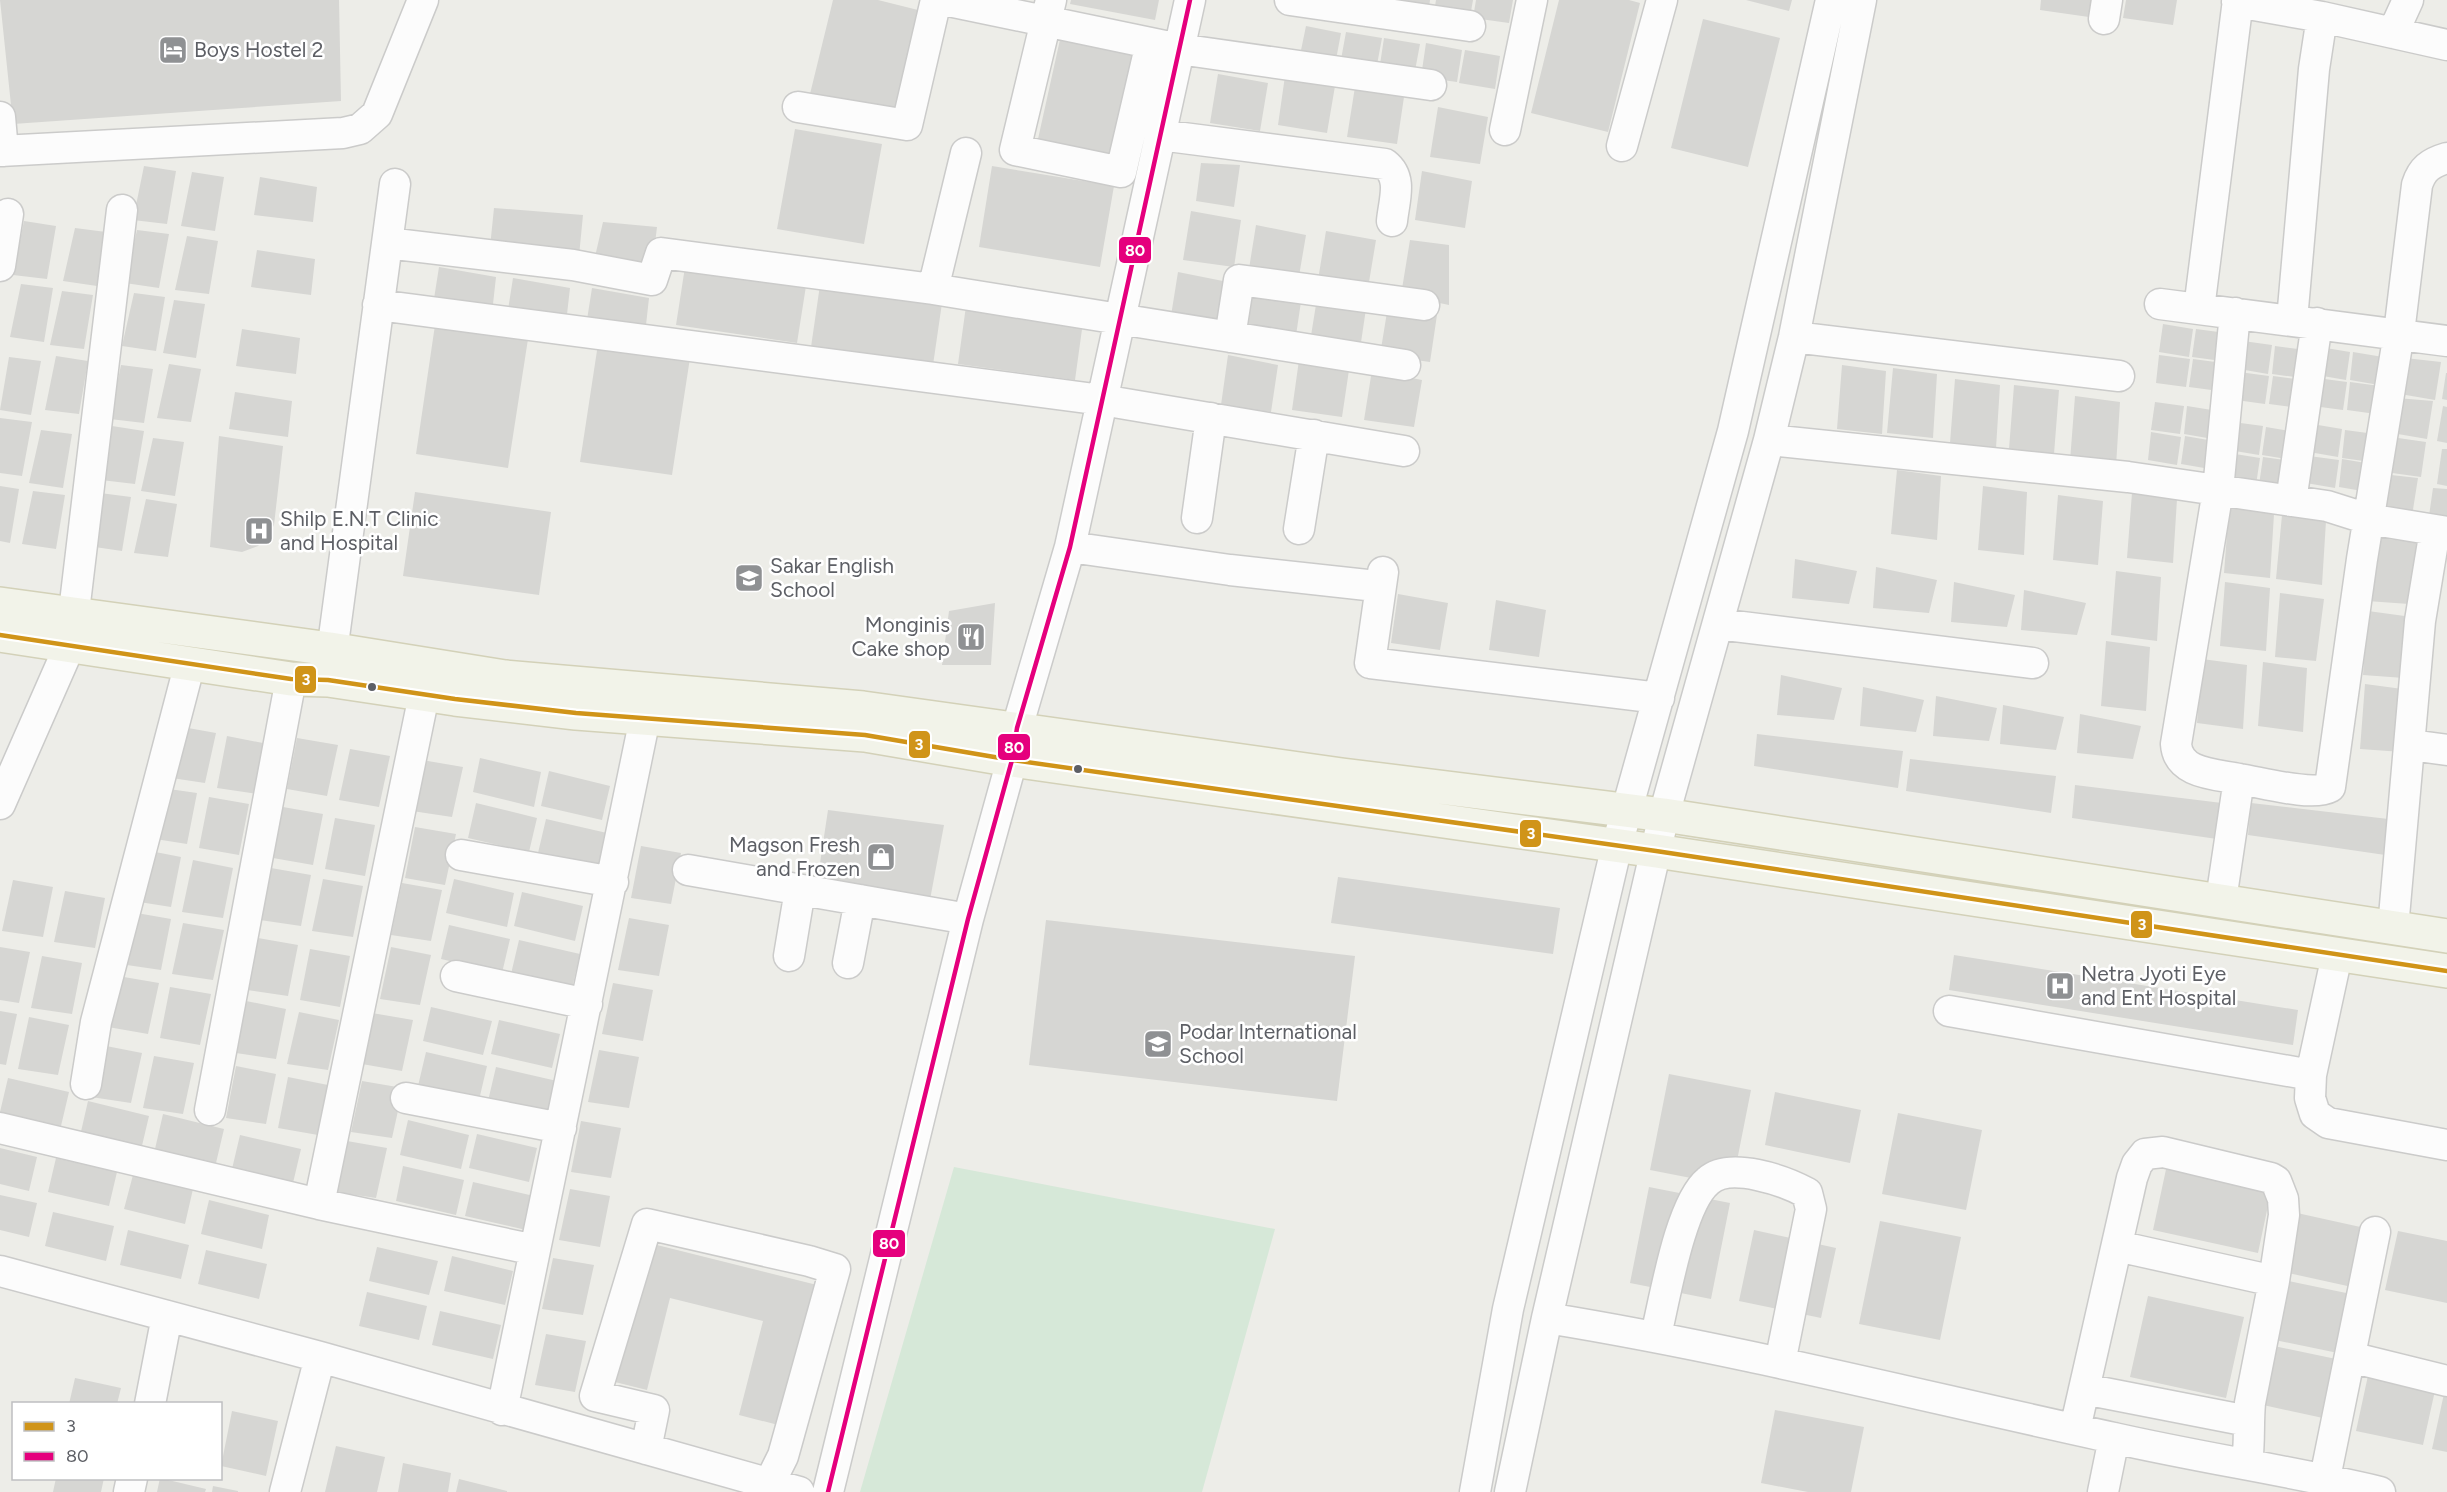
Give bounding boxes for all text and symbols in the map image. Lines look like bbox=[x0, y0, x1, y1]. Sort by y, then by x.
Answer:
hotel icon: Boys Hostel 2 bbox=[157, 34, 189, 66]
place label: Boys Hostel 2 bbox=[194, 37, 323, 62]
line badge: 80 bbox=[1118, 236, 1152, 264]
text: 80 bbox=[1125, 241, 1145, 260]
place label: Shilp E.N.T Clinic and Hospital bbox=[280, 506, 439, 555]
hospital icon: Shilp E.N.T Clinic and Hospital bbox=[243, 515, 275, 547]
place label: Sakar English School bbox=[770, 553, 894, 602]
school or university icon: Sakar English School bbox=[733, 562, 765, 594]
place label: Monginis Cake shop bbox=[851, 612, 950, 661]
restaurant icon: Monginis Cake shop bbox=[955, 621, 987, 653]
line badge: 3 bbox=[294, 665, 317, 694]
text: 3 bbox=[302, 670, 311, 689]
unlabelled marker bbox=[366, 681, 378, 693]
line badge: 3 bbox=[908, 730, 931, 759]
line badge: 80 bbox=[997, 733, 1031, 761]
text: 3 bbox=[915, 735, 924, 754]
text: 80 bbox=[1004, 738, 1024, 757]
unlabelled marker bbox=[1072, 763, 1084, 775]
line badge: 3 bbox=[1519, 819, 1542, 848]
text: 3 bbox=[1527, 824, 1536, 843]
place label: Magson Fresh and Frozen bbox=[729, 832, 860, 881]
shop icon: Magson Fresh and Frozen bbox=[865, 841, 897, 873]
line badge: 3 bbox=[2130, 910, 2153, 939]
text: 3 bbox=[2138, 915, 2147, 934]
place label: Netra Jyoti Eye and Ent Hospital bbox=[2081, 961, 2236, 1010]
hospital icon: Netra Jyoti Eye and Ent Hospital bbox=[2044, 970, 2076, 1002]
place label: Podar International School bbox=[1179, 1019, 1357, 1068]
school or university icon: Podar International School bbox=[1142, 1028, 1174, 1060]
line badge: 80 bbox=[872, 1229, 906, 1258]
text: 80 bbox=[879, 1234, 899, 1253]
legend bbox=[12, 1402, 222, 1480]
text: 3 bbox=[66, 1415, 76, 1437]
text: 80 bbox=[66, 1445, 89, 1467]

